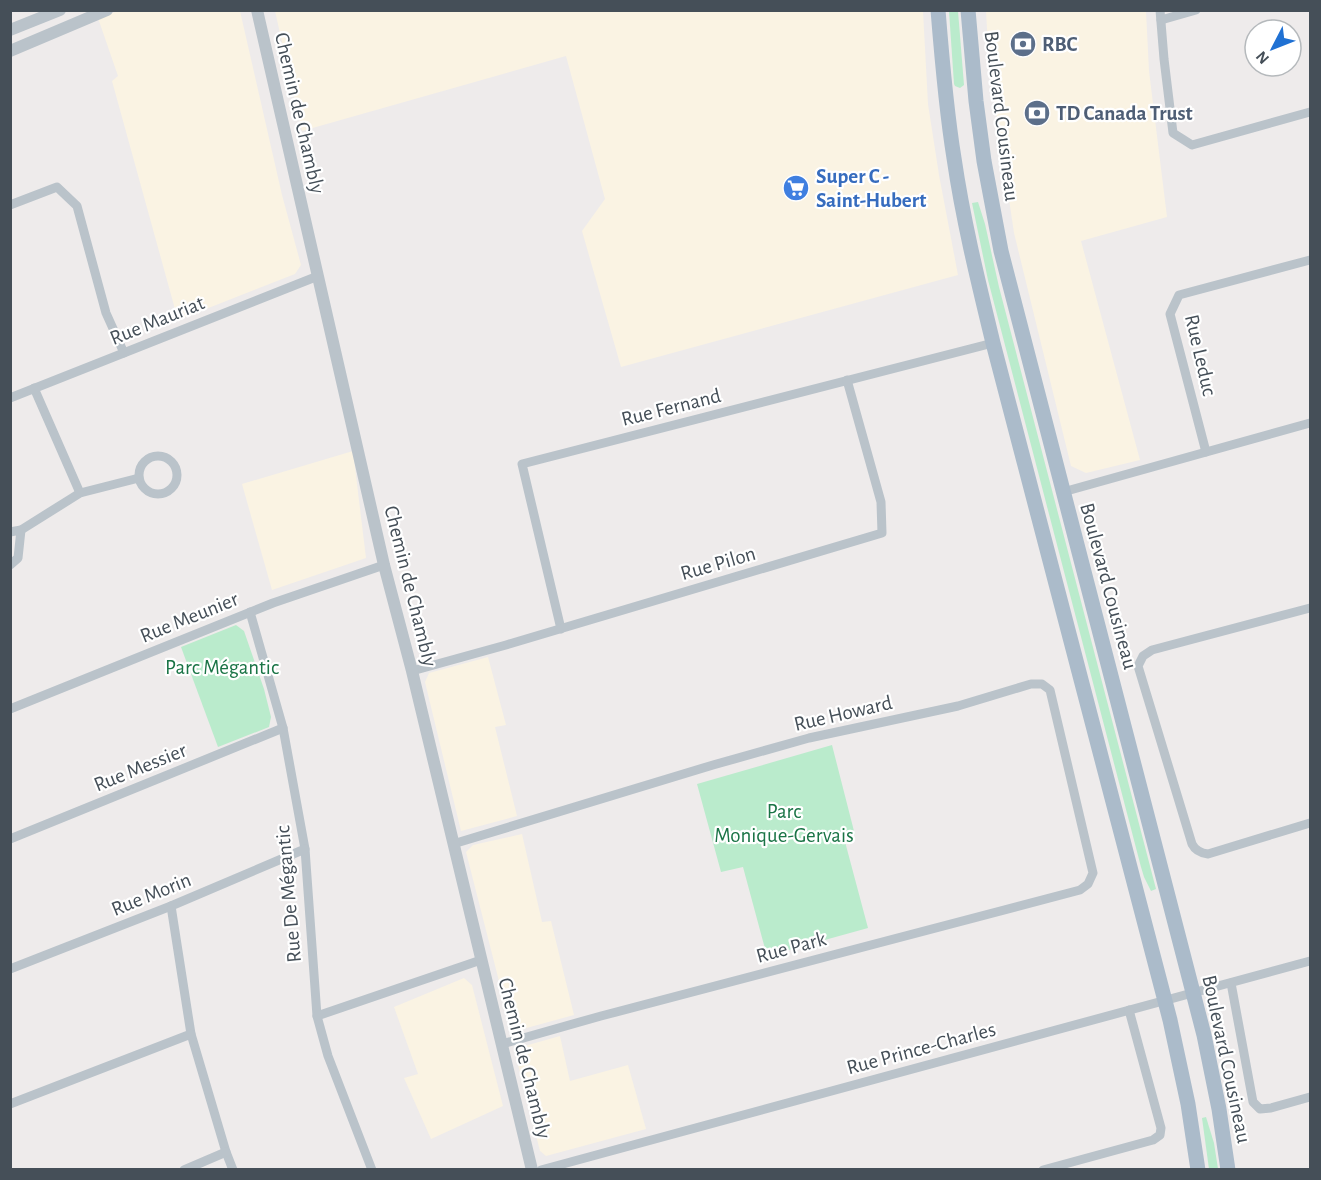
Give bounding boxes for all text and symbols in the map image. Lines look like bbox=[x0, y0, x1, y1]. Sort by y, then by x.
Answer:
north arrow bbox=[1243, 18, 1303, 78]
bank icon: RBC bbox=[1008, 29, 1038, 59]
street label: Chemin de Chambly bbox=[271, 30, 328, 196]
street label: Boulevard Cousineau bbox=[981, 30, 1022, 203]
place label: RBC bbox=[1042, 34, 1078, 55]
text: N bbox=[1253, 48, 1272, 67]
bank icon: TD Canada Trust bbox=[1022, 98, 1052, 128]
place label: TD Canada Trust bbox=[1056, 103, 1193, 124]
place label: Super C - Saint-Hubert bbox=[816, 166, 926, 211]
supermarket icon: Super C - Saint-Hubert bbox=[781, 173, 811, 203]
street label: Rue Mauriat bbox=[107, 292, 208, 349]
street label: Rue Leduc bbox=[1181, 312, 1220, 398]
street label: Rue Fernand bbox=[619, 385, 723, 430]
street label: Boulevard Cousineau bbox=[1076, 501, 1141, 672]
street label: Chemin de Chambly bbox=[380, 504, 441, 669]
street label: Rue Pilon bbox=[678, 543, 758, 584]
street label: Rue Meunier bbox=[137, 588, 241, 647]
park label: Parc Mégantic bbox=[165, 657, 279, 678]
street label: Rue Howard bbox=[792, 692, 894, 735]
street label: Rue Messier bbox=[91, 739, 190, 796]
park label: Parc Monique-Gervais bbox=[714, 801, 854, 846]
street label: Rue De Mégantic bbox=[272, 825, 305, 963]
street label: Rue Morin bbox=[108, 869, 194, 920]
street label: Rue Park bbox=[754, 928, 829, 967]
street label: Boulevard Cousineau bbox=[1198, 973, 1255, 1145]
street label: Chemin de Chambly bbox=[494, 976, 555, 1141]
street label: Rue Prince-Charles bbox=[844, 1018, 998, 1078]

